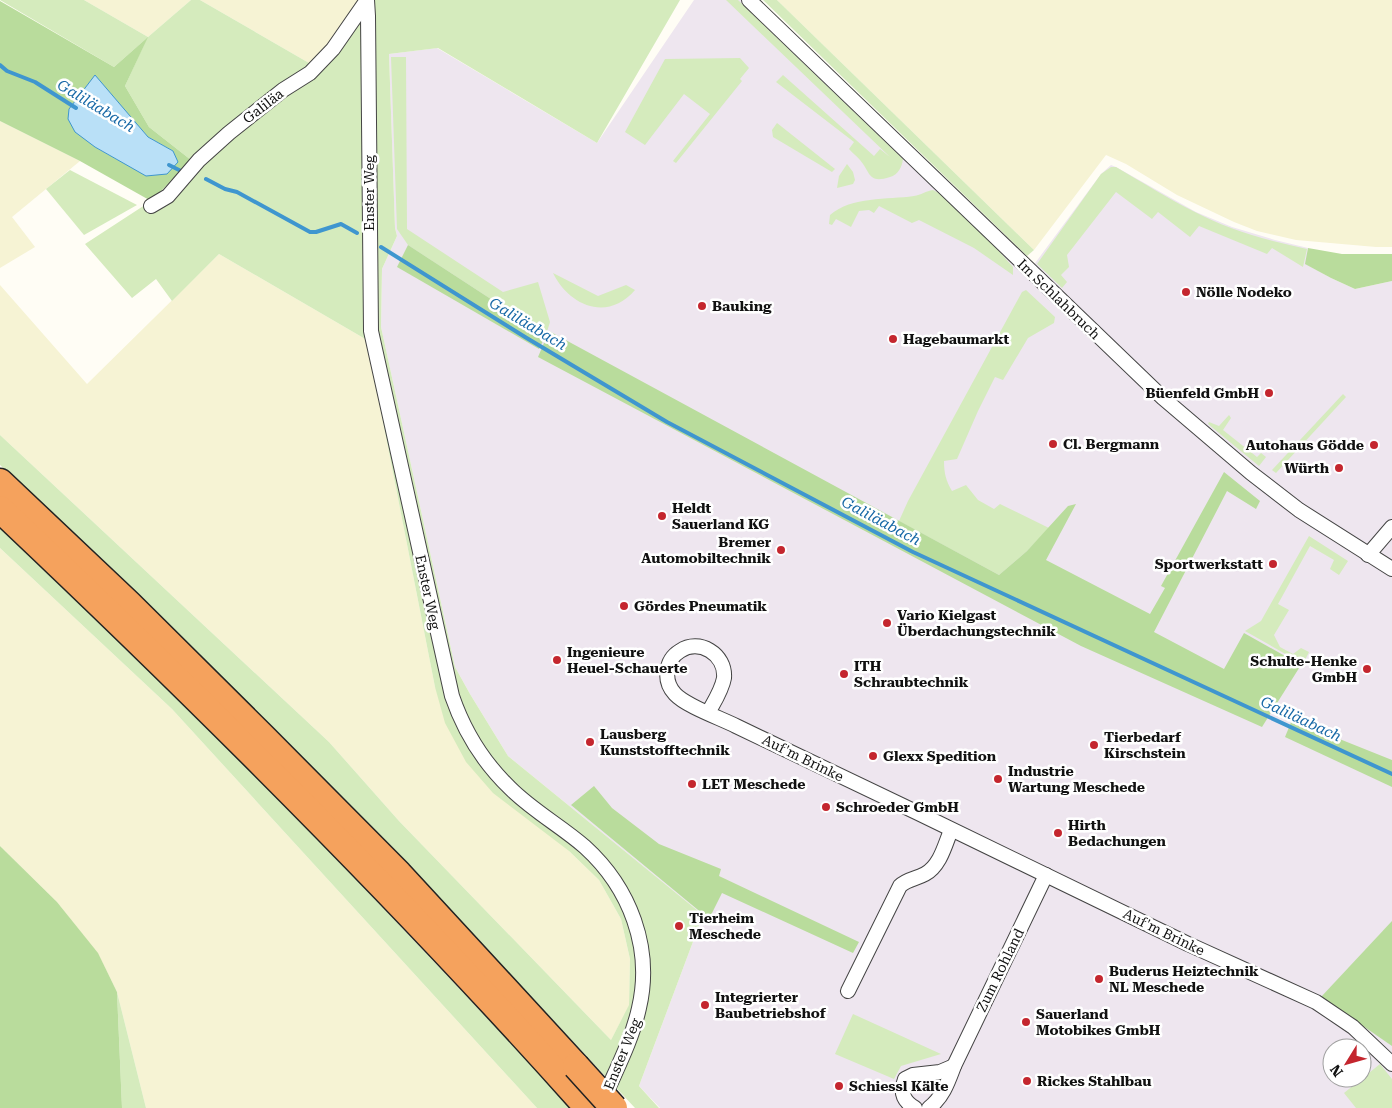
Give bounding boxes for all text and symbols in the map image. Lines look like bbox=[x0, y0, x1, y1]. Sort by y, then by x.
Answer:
water label: Galiläabach bbox=[54, 76, 138, 136]
street label: Galiläa bbox=[240, 85, 287, 127]
street label: Enster Weg bbox=[361, 155, 377, 231]
street label: Im Schlahbruch bbox=[1014, 256, 1104, 342]
place label: Nölle Nodeko bbox=[1196, 284, 1292, 300]
marker: Nölle Nodeko bbox=[1180, 286, 1192, 298]
water label: Galiläabach bbox=[486, 294, 570, 354]
place label: Bauking bbox=[712, 298, 772, 314]
marker: Bauking bbox=[696, 300, 708, 312]
place label: Hagebaumarkt bbox=[903, 331, 1010, 347]
marker: Hagebaumarkt bbox=[887, 333, 899, 345]
place label: Büenfeld GmbH bbox=[1146, 385, 1259, 401]
marker: Büenfeld GmbH bbox=[1263, 387, 1275, 399]
place label: Cl. Bergmann bbox=[1063, 436, 1160, 452]
place label: Autohaus Gödde bbox=[1246, 437, 1364, 453]
marker: Cl. Bergmann bbox=[1047, 438, 1059, 450]
marker: Autohaus Gödde bbox=[1368, 439, 1380, 451]
place label: Würth bbox=[1284, 460, 1330, 476]
marker: Würth bbox=[1333, 462, 1345, 474]
water label: Galiläabach bbox=[838, 493, 924, 549]
place label: Heldt Sauerland KG bbox=[672, 500, 769, 532]
marker: Heldt Sauerland KG bbox=[656, 510, 668, 522]
place label: Bremer Automobiltechnik bbox=[641, 534, 772, 566]
marker: Bremer Automobiltechnik bbox=[775, 544, 787, 556]
street label: Enster Weg bbox=[412, 553, 444, 631]
place label: Sportwerkstatt bbox=[1155, 556, 1263, 572]
marker: Sportwerkstatt bbox=[1267, 558, 1279, 570]
place label: Gördes Pneumatik bbox=[634, 598, 767, 614]
marker: Gördes Pneumatik bbox=[618, 600, 630, 612]
place label: Vario Kielgast Überdachungstechnik bbox=[897, 607, 1056, 639]
marker: Vario Kielgast Überdachungstechnik bbox=[881, 617, 893, 629]
place label: Ingenieure Heuel-Schauerte bbox=[567, 644, 687, 676]
place label: Schulte-Henke GmbH bbox=[1250, 653, 1357, 685]
marker: Ingenieure Heuel-Schauerte bbox=[551, 654, 563, 666]
place label: ITH Schraubtechnik bbox=[854, 658, 969, 690]
marker: Schulte-Henke GmbH bbox=[1361, 663, 1373, 675]
marker: ITH Schraubtechnik bbox=[838, 668, 850, 680]
water label: Galiläabach bbox=[1258, 692, 1344, 746]
place label: Lausberg Kunststofftechnik bbox=[600, 726, 730, 758]
place label: Tierbedarf Kirschstein bbox=[1104, 729, 1186, 761]
street label: Auf'm Brinke bbox=[760, 731, 847, 785]
marker: Lausberg Kunststofftechnik bbox=[584, 736, 596, 748]
marker: Tierbedarf Kirschstein bbox=[1088, 739, 1100, 751]
place label: Glexx Spedition bbox=[883, 748, 997, 764]
marker: Glexx Spedition bbox=[867, 750, 879, 762]
place label: Industrie Wartung Meschede bbox=[1008, 763, 1145, 795]
marker: Industrie Wartung Meschede bbox=[992, 773, 1004, 785]
place label: LET Meschede bbox=[702, 776, 806, 792]
marker: LET Meschede bbox=[686, 778, 698, 790]
place label: Schroeder GmbH bbox=[836, 799, 959, 815]
marker: Schroeder GmbH bbox=[820, 801, 832, 813]
place label: Hirth Bedachungen bbox=[1068, 817, 1166, 849]
marker: Hirth Bedachungen bbox=[1052, 827, 1064, 839]
street label: Auf'm Brinke bbox=[1121, 905, 1208, 959]
place label: Tierheim Meschede bbox=[689, 910, 761, 942]
marker: Tierheim Meschede bbox=[673, 920, 685, 932]
street label: Zum Rohland bbox=[973, 926, 1027, 1014]
place label: Buderus Heiztechnik NL Meschede bbox=[1109, 963, 1259, 995]
marker: Buderus Heiztechnik NL Meschede bbox=[1093, 973, 1105, 985]
place label: Integrierter Baubetriebshof bbox=[715, 989, 827, 1021]
marker: Integrierter Baubetriebshof bbox=[699, 999, 711, 1011]
place label: Sauerland Motobikes GmbH bbox=[1036, 1006, 1161, 1038]
street label: Enster Weg bbox=[600, 1016, 644, 1092]
marker: Sauerland Motobikes GmbH bbox=[1020, 1016, 1032, 1028]
north arrow bbox=[1322, 1038, 1372, 1088]
text: N bbox=[1327, 1062, 1346, 1080]
place label: Rickes Stahlbau bbox=[1037, 1073, 1151, 1089]
marker: Rickes Stahlbau bbox=[1021, 1075, 1033, 1087]
place label: Schiessl Kälte bbox=[849, 1078, 948, 1094]
marker: Schiessl Kälte bbox=[833, 1080, 845, 1092]

